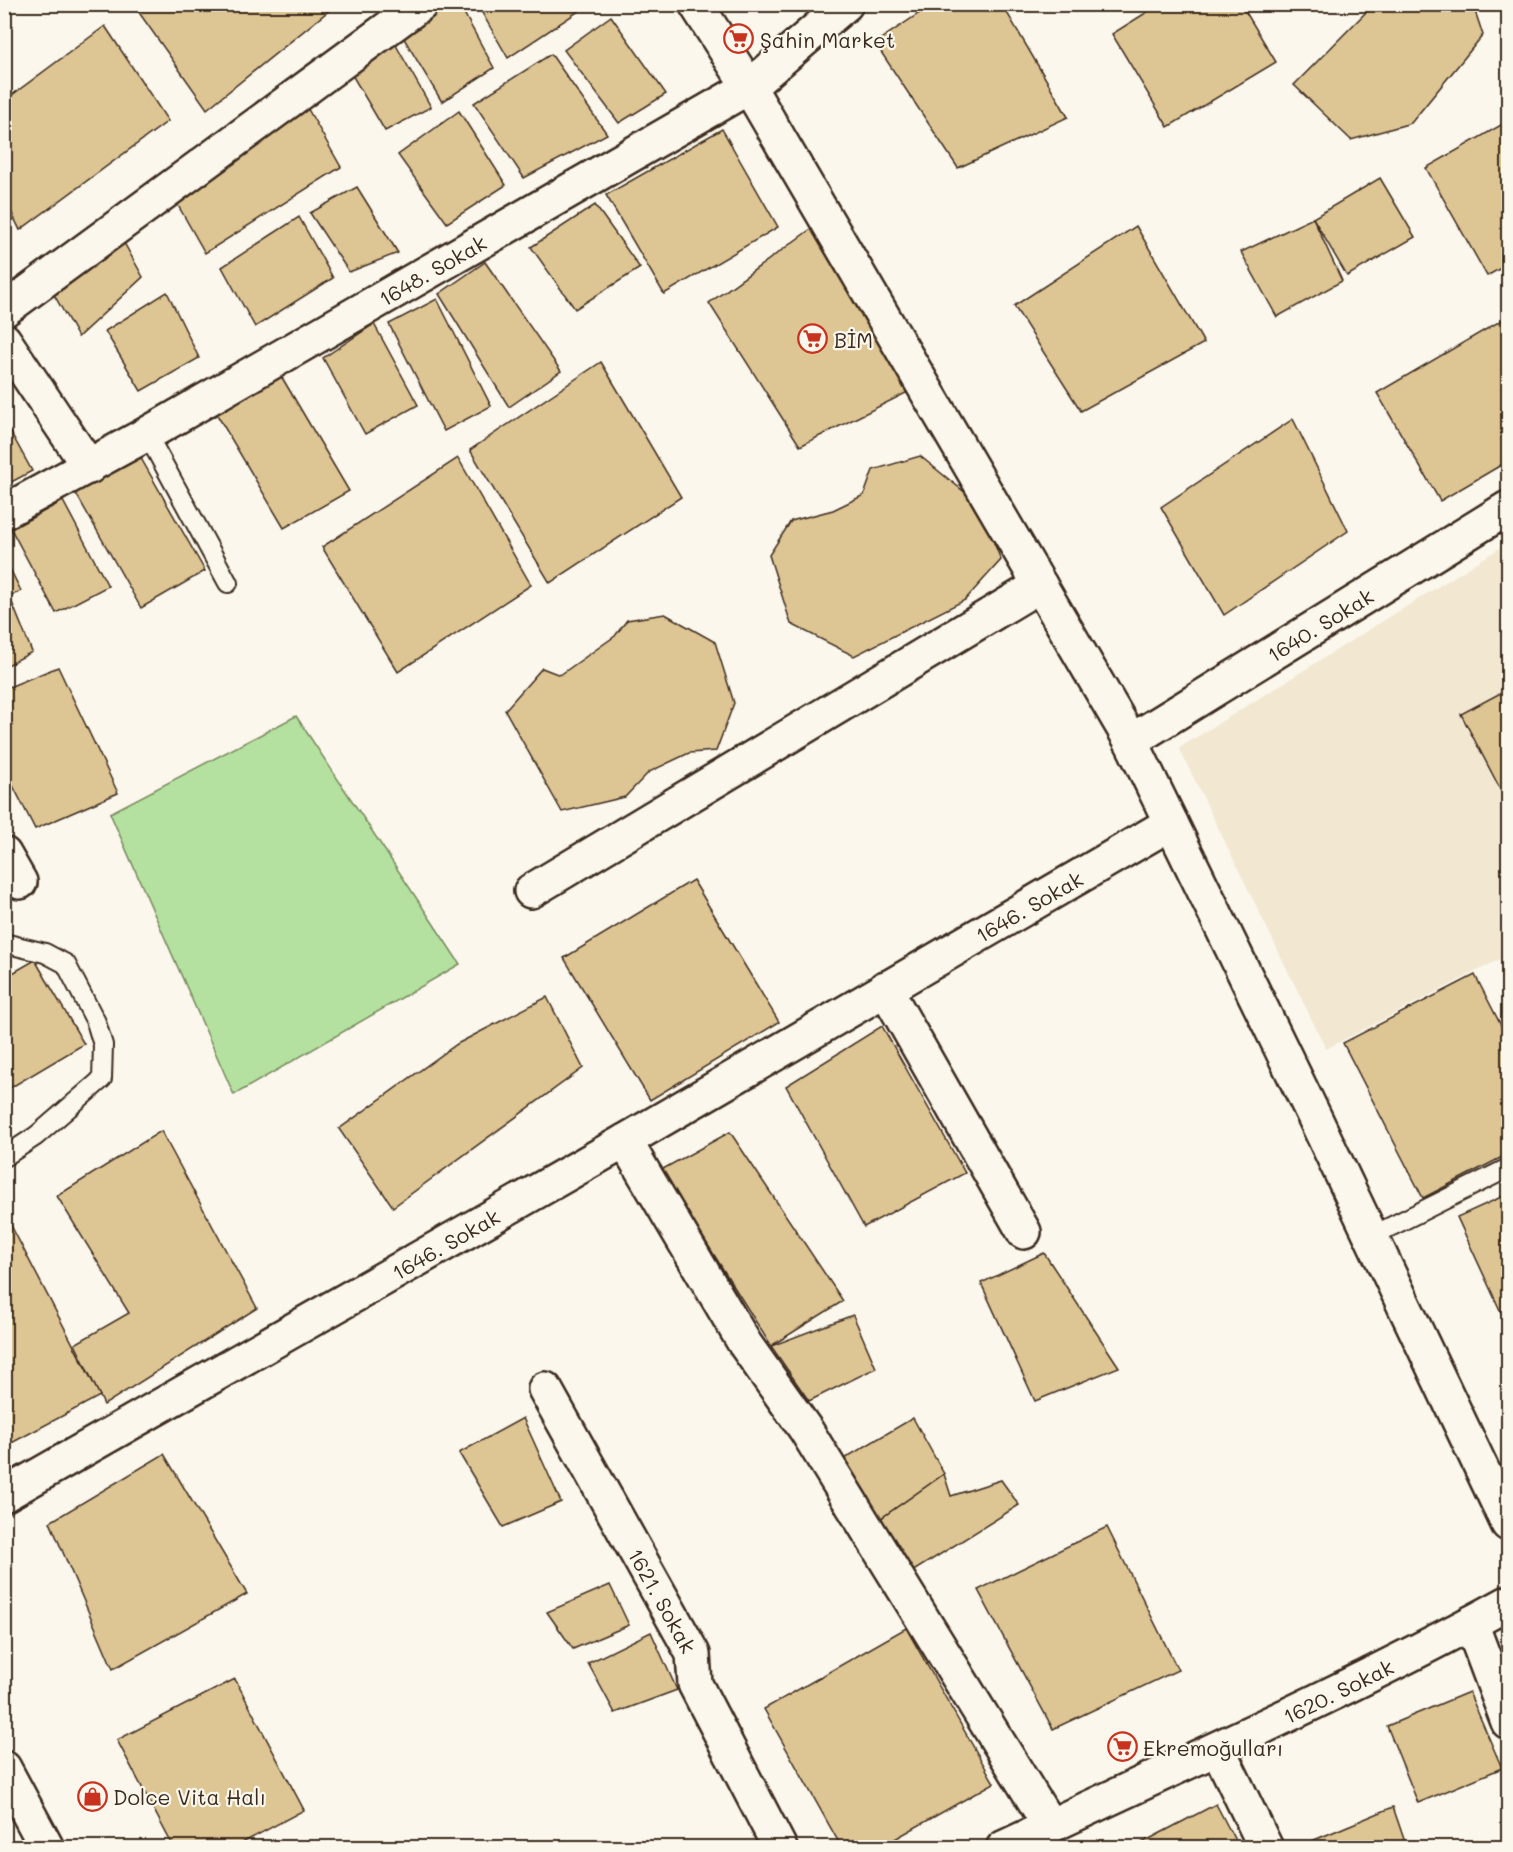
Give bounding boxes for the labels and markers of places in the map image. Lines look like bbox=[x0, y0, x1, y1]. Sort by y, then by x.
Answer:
supermarket icon: Şahin Market bbox=[723, 23, 755, 55]
place label: Şahin Market bbox=[760, 26, 895, 53]
supermarket icon: BİM bbox=[797, 323, 829, 355]
place label: BİM bbox=[834, 326, 873, 353]
supermarket icon: Ekremoğulları bbox=[1106, 1731, 1138, 1763]
place label: Ekremoğulları bbox=[1143, 1734, 1283, 1761]
shop icon: Dolce Vita Halı bbox=[76, 1780, 108, 1812]
place label: Dolce Vita Halı bbox=[113, 1783, 266, 1810]

